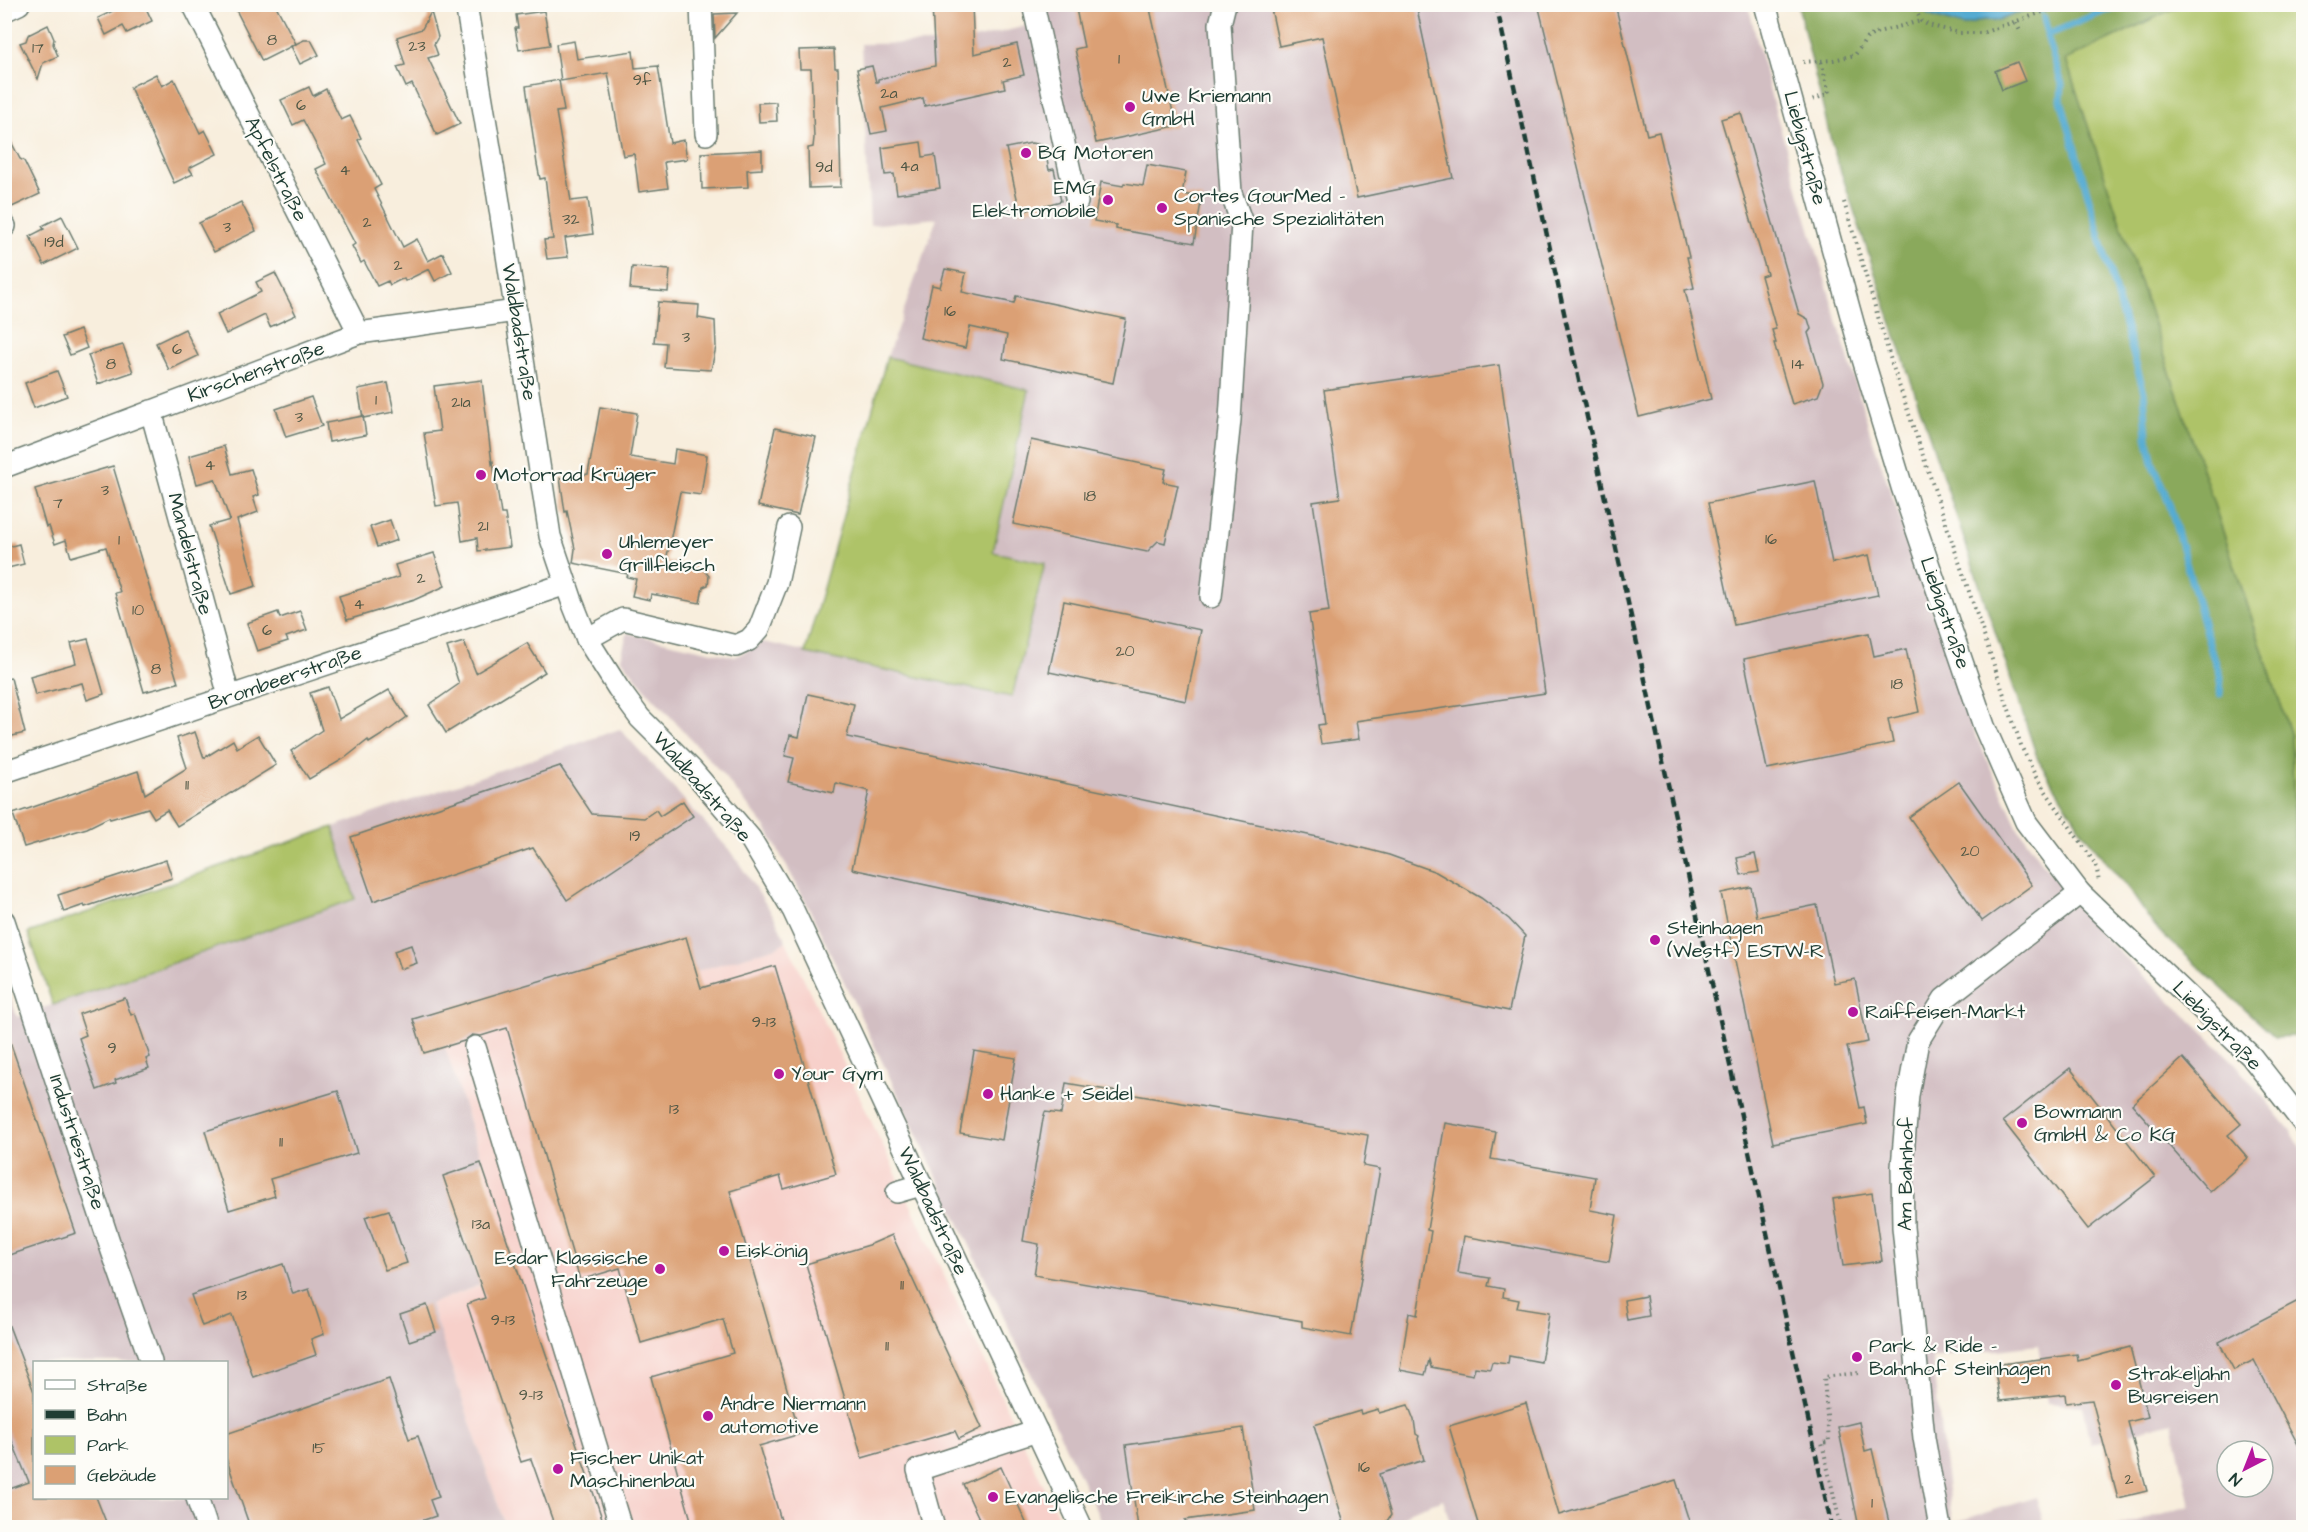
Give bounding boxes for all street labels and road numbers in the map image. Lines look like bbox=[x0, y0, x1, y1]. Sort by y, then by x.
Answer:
street label: Liebigstraße bbox=[1775, 88, 1834, 208]
street label: Apfelstraße bbox=[238, 112, 314, 226]
street label: Waldbadstraße bbox=[494, 261, 544, 403]
street label: Kirschenstraße bbox=[184, 334, 329, 410]
street label: Mandelstraße bbox=[160, 490, 220, 618]
street label: Liebigstraße bbox=[1912, 553, 1977, 673]
street label: Brombeerstraße bbox=[205, 639, 366, 717]
street label: Waldbadstraße bbox=[646, 726, 758, 849]
street label: Liebigstraße bbox=[2165, 975, 2268, 1078]
street label: Industriestraße bbox=[42, 1071, 112, 1213]
street label: Am Bahnhof bbox=[1891, 1117, 1921, 1231]
street label: Waldbadstraße bbox=[891, 1142, 975, 1280]

